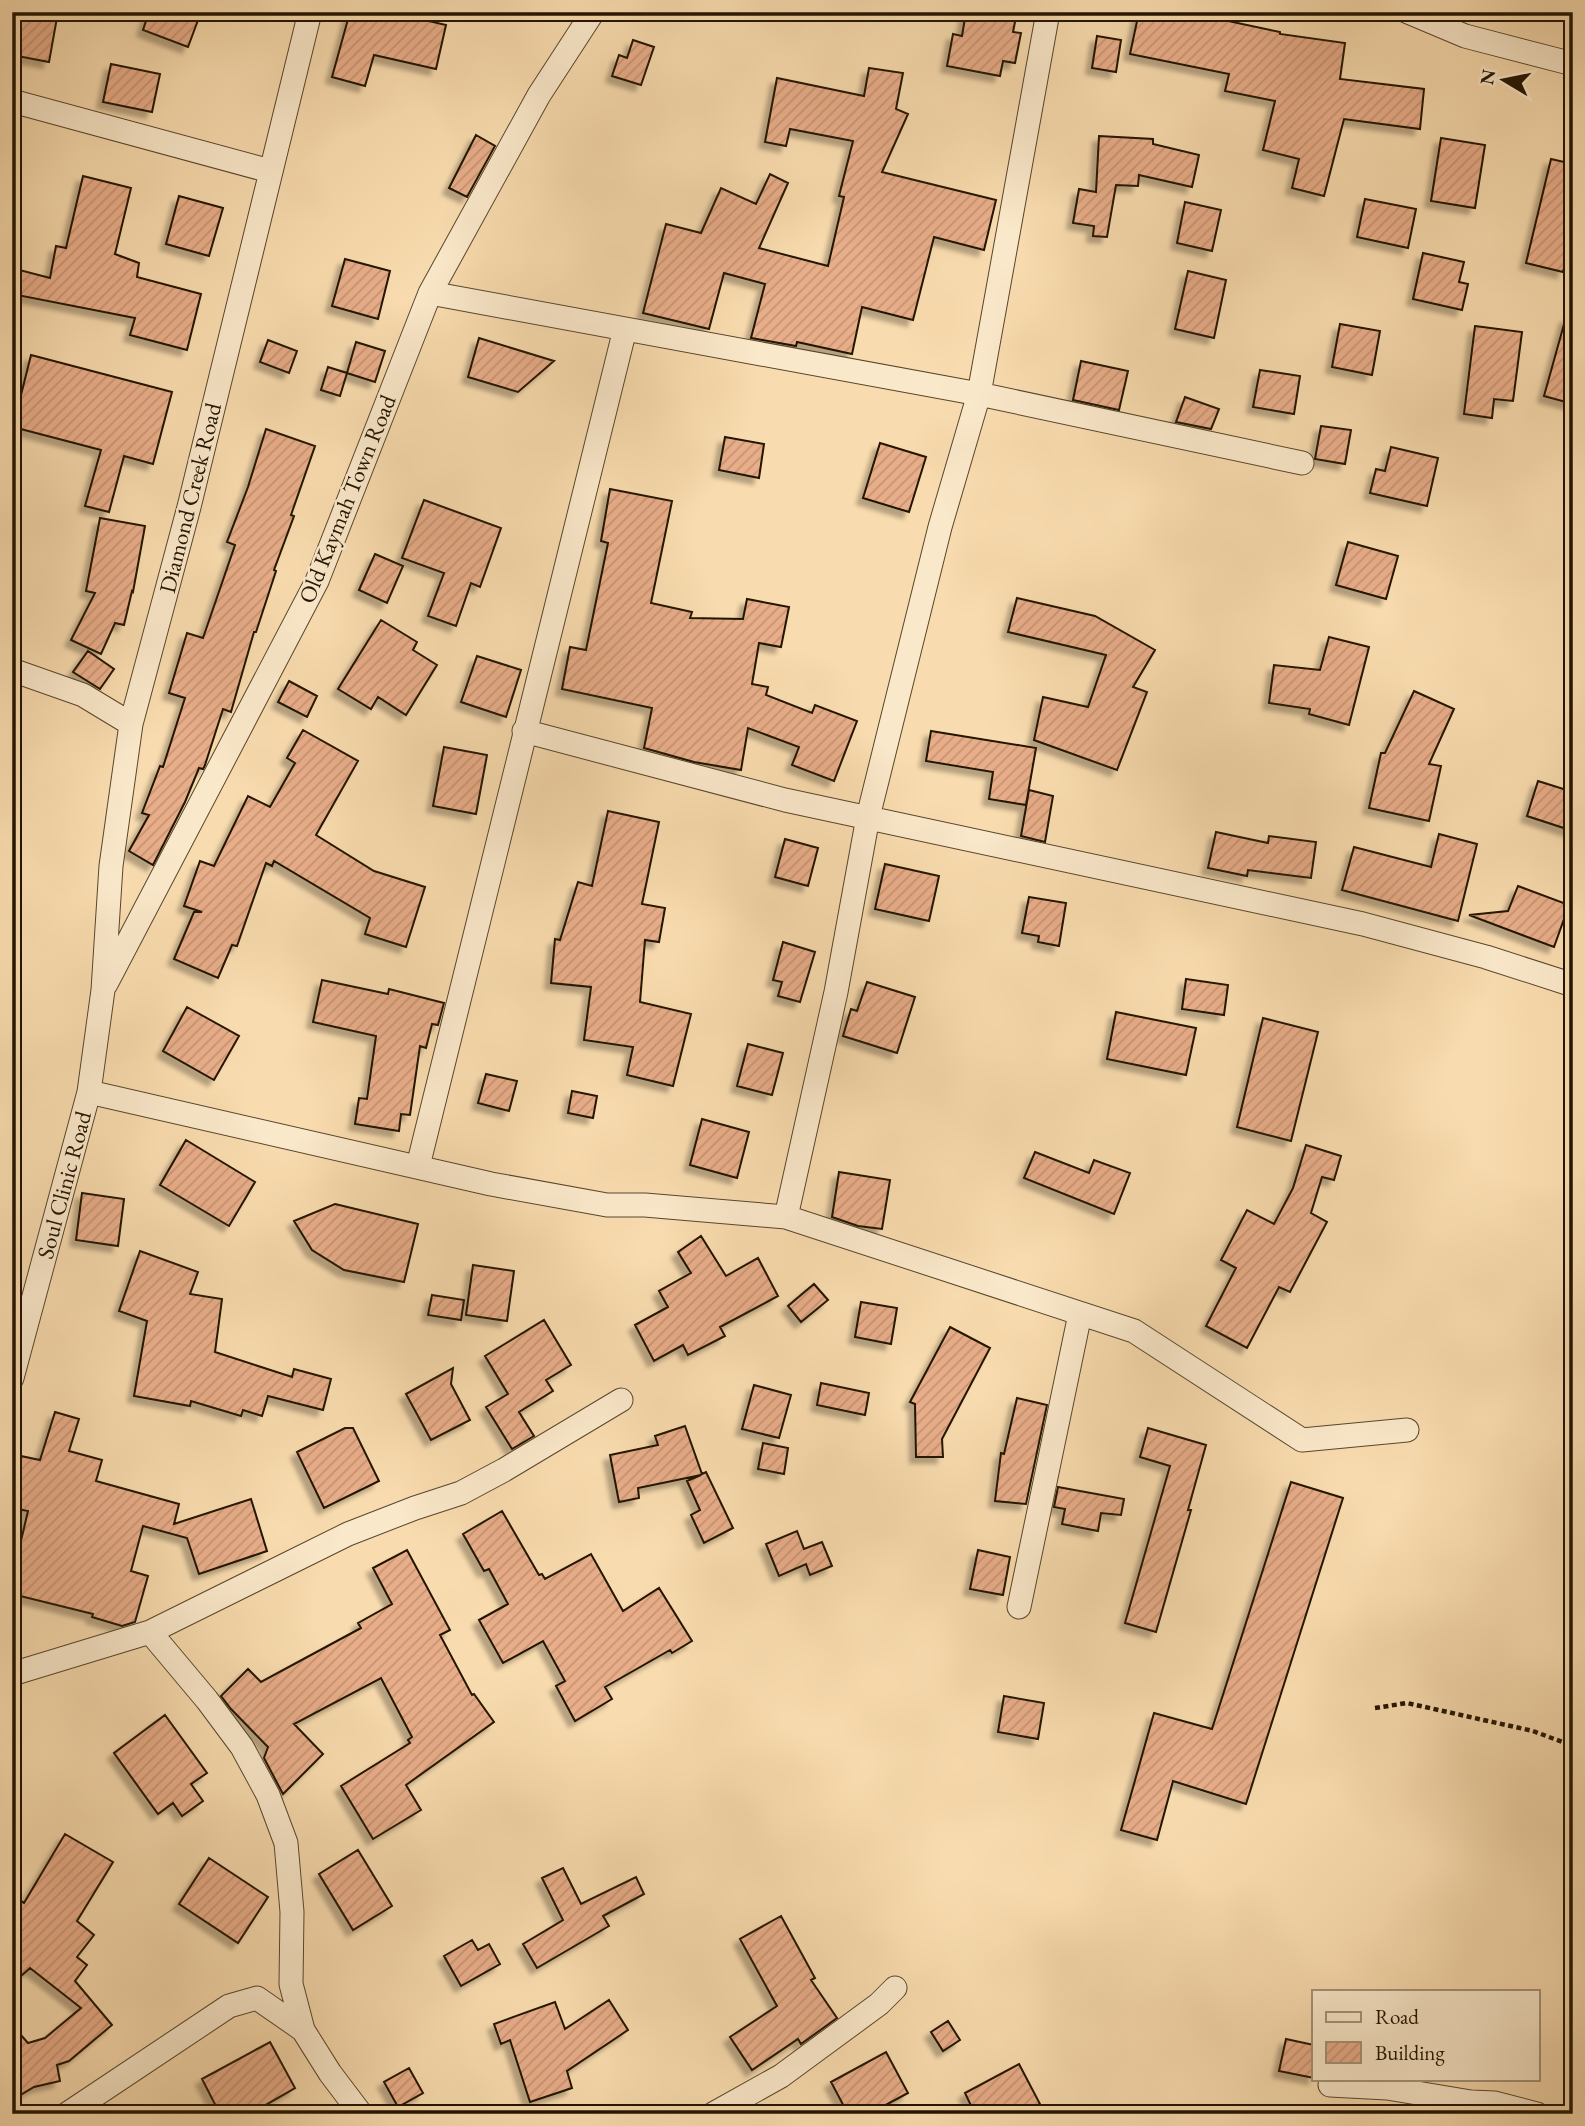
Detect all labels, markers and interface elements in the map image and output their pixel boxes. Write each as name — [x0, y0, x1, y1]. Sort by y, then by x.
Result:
north arrow — [1470, 46, 1540, 116]
text: N — [1474, 67, 1502, 87]
street label: Old Kaymah Town Road — [291, 390, 403, 608]
street label: Diamond Creek Road — [152, 399, 228, 596]
street label: Soul Clinic Road — [30, 1108, 98, 1262]
legend — [1312, 1990, 1540, 2080]
text: Road — [1375, 2003, 1419, 2030]
text: Building — [1375, 2039, 1445, 2066]

